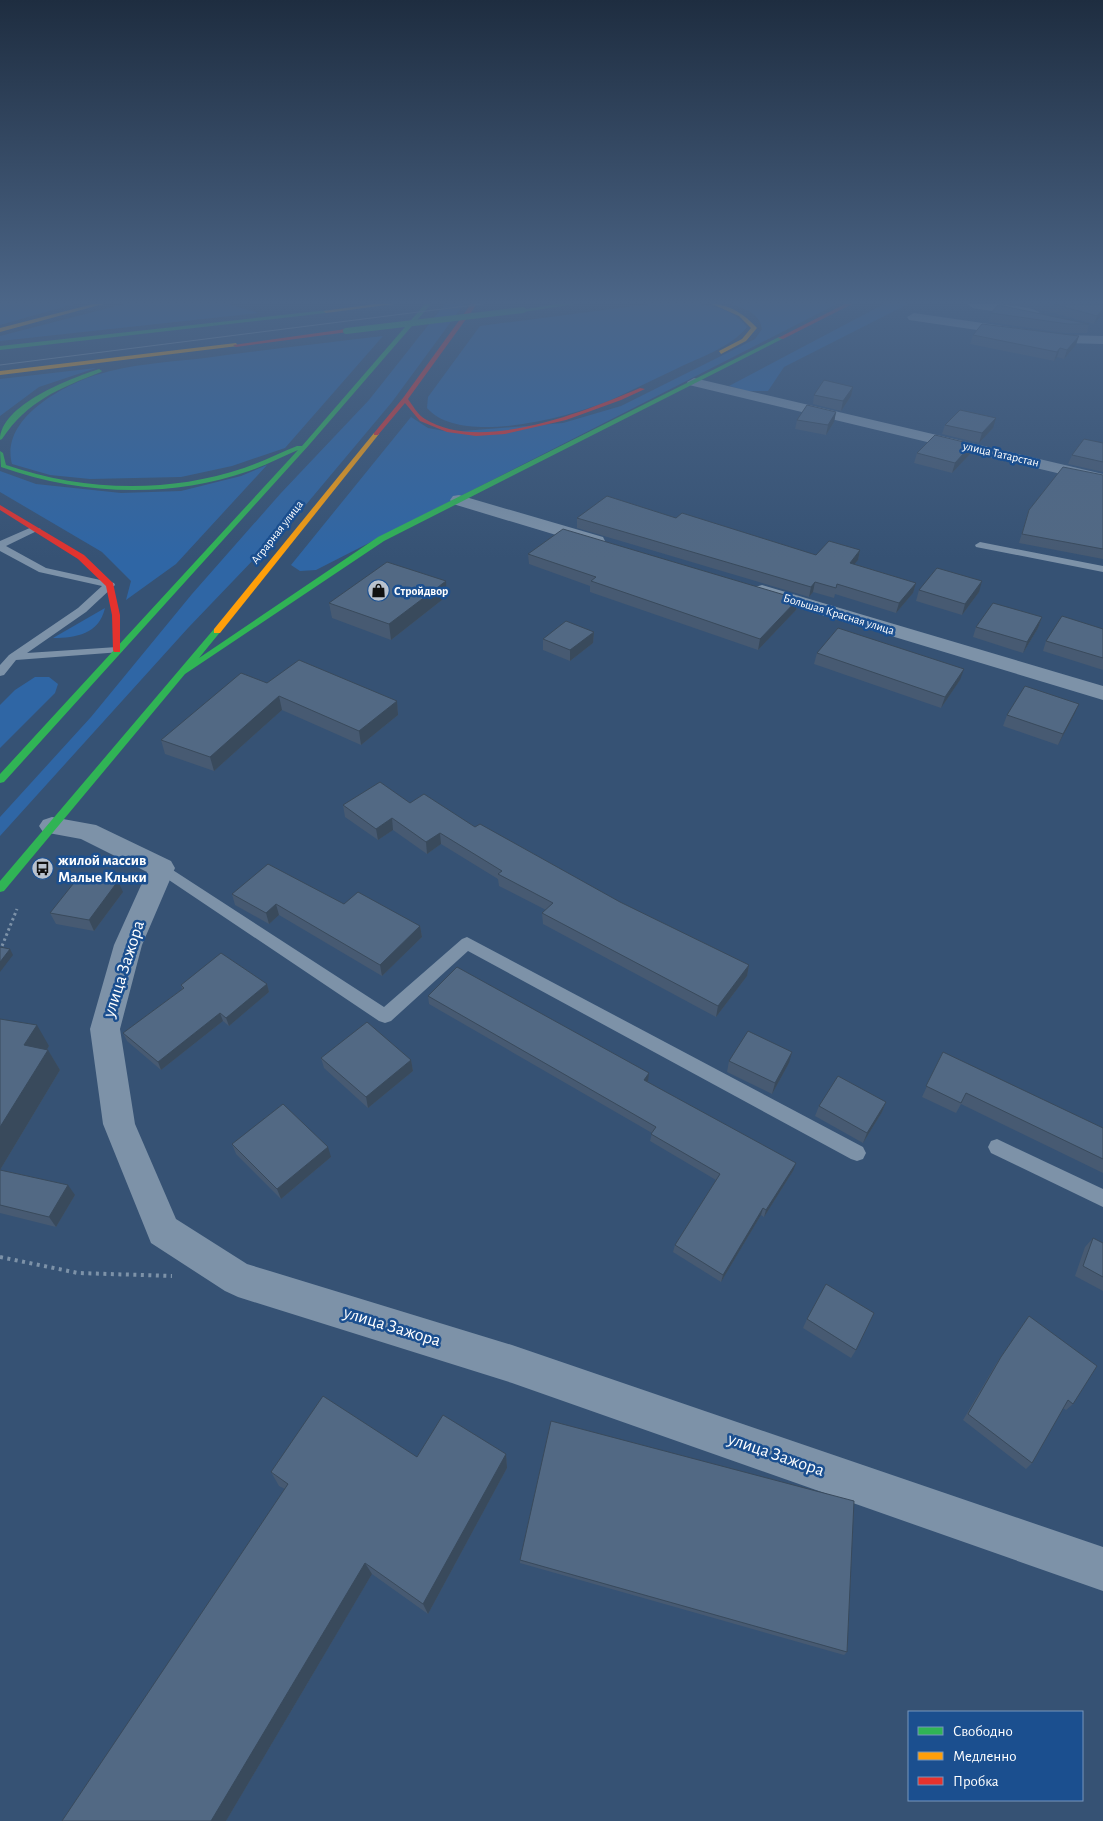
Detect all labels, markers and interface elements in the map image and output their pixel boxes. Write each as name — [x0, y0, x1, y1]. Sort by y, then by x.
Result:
street label: улица Татарстан — [961, 439, 1040, 470]
street label: Аграрная улица — [249, 498, 306, 566]
shop icon: Стройдвор — [366, 579, 390, 603]
place label: Стройдвор — [394, 585, 448, 597]
street label: Большая Красная улица — [782, 591, 896, 638]
place label: жилой массив Малые Клыки — [58, 853, 147, 885]
bus stop icon: жилой массив Малые Клыки — [30, 857, 54, 881]
street label: улица Зажора — [100, 918, 148, 1021]
street label: улица Зажора — [340, 1303, 443, 1350]
street label: улица Зажора — [725, 1430, 827, 1480]
legend — [908, 1711, 1083, 1801]
text: Свободно — [953, 1724, 1013, 1739]
text: Медленно — [953, 1749, 1017, 1764]
text: Пробка — [953, 1774, 999, 1789]

